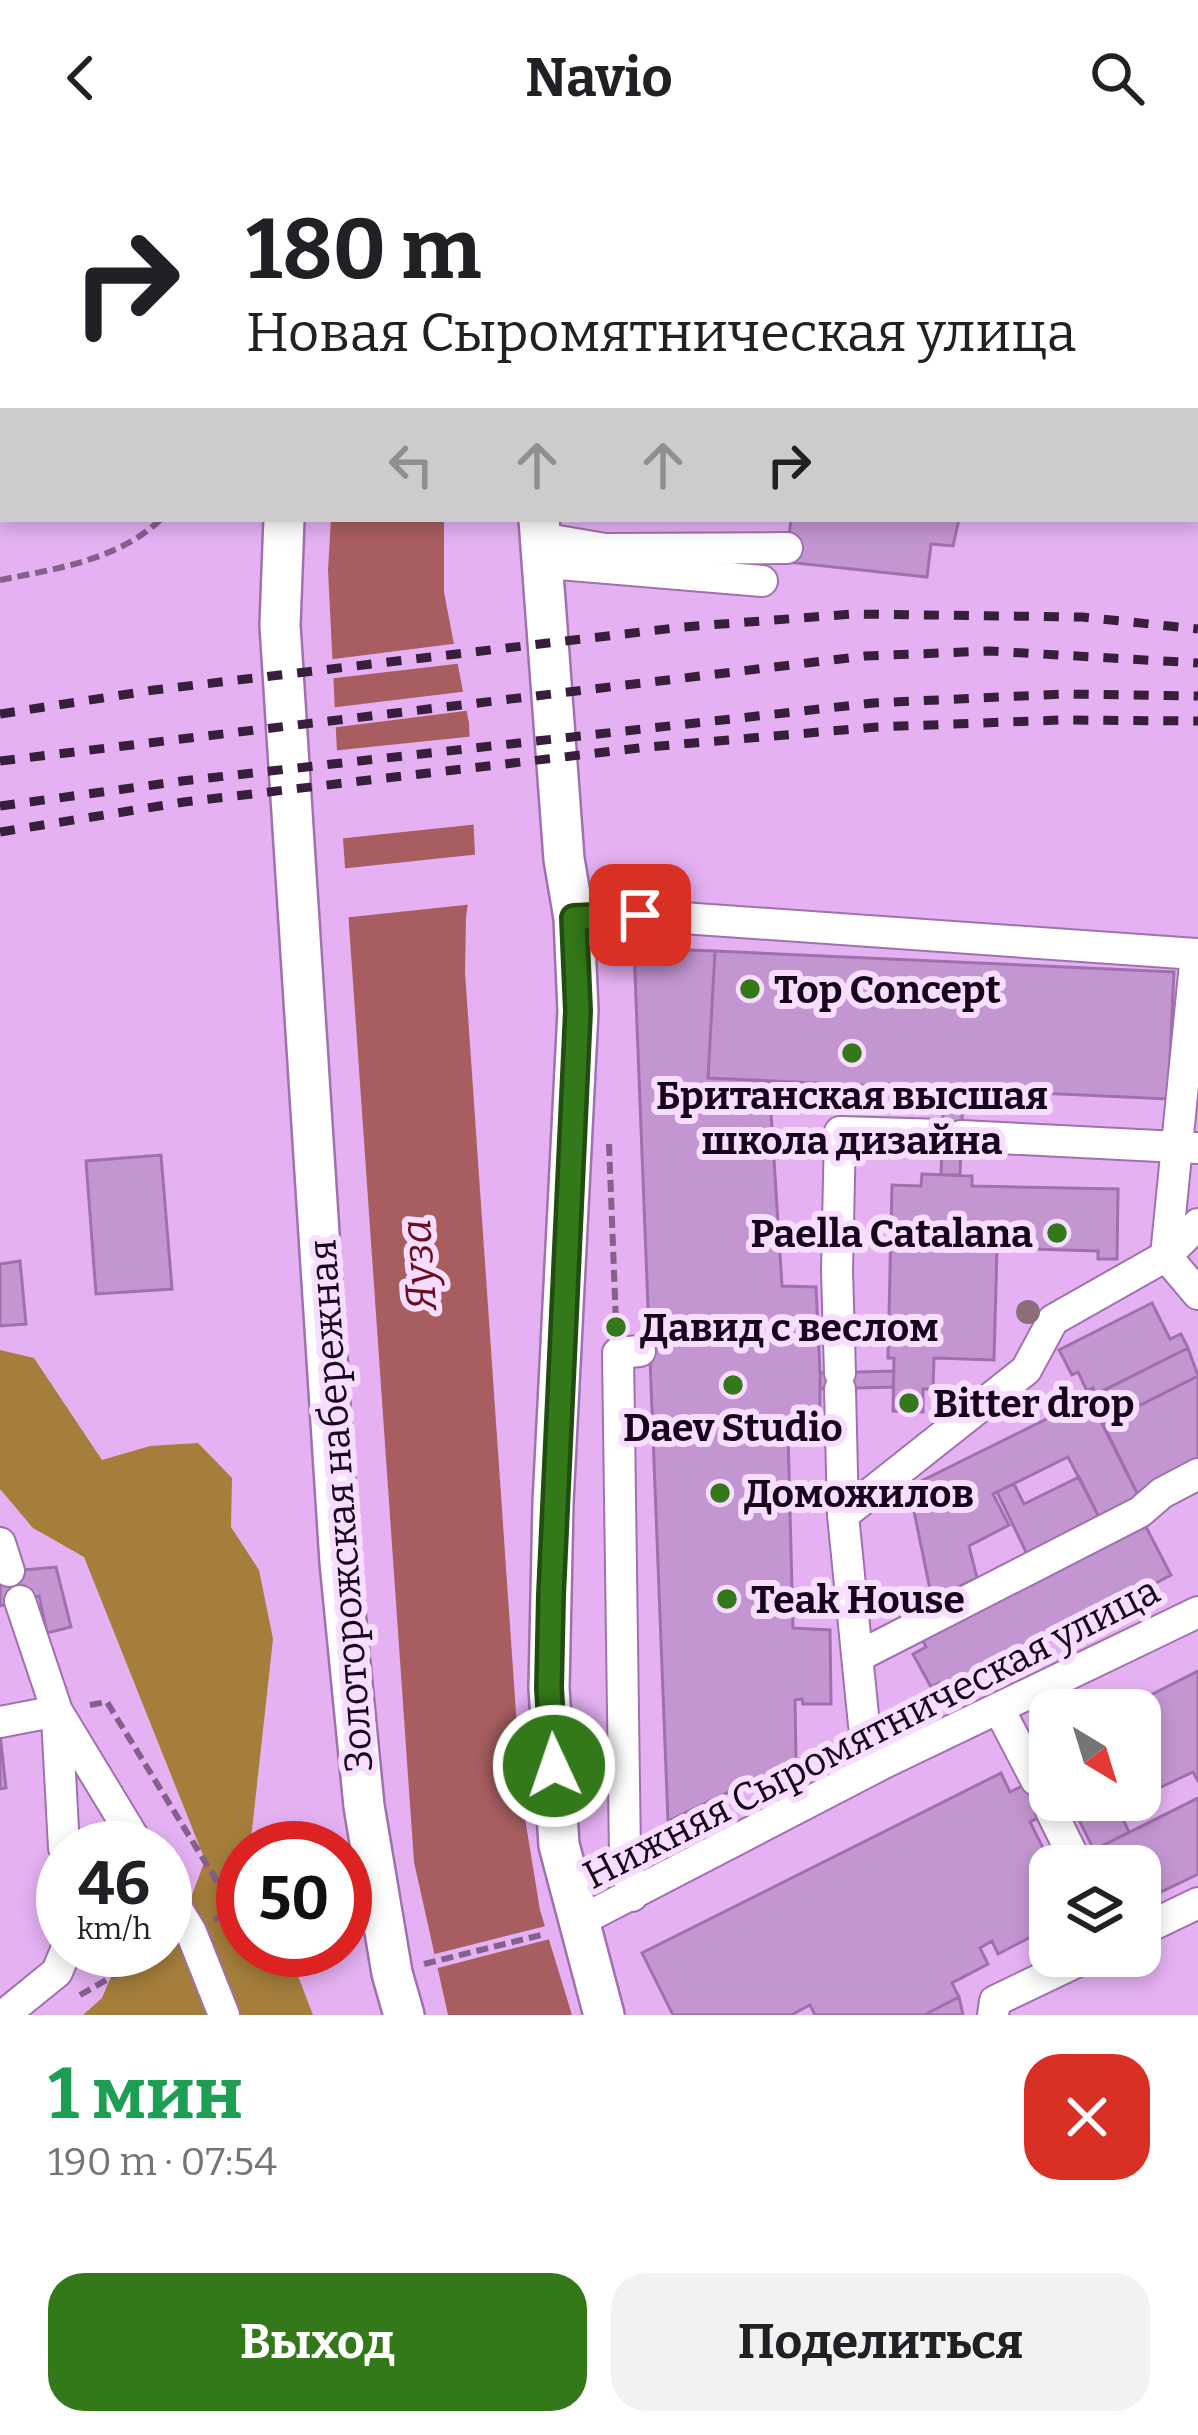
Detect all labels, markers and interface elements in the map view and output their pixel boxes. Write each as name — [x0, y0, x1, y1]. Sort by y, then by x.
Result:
icon: back — [48, 45, 114, 111]
icon: search — [1084, 45, 1150, 111]
text: Navio — [525, 46, 673, 110]
text: 180 m — [246, 199, 481, 300]
icon: right — [48, 204, 204, 360]
text: Новая Сыромятническая улица — [246, 301, 1076, 365]
icon: left — [378, 432, 444, 498]
icon: ahead — [504, 432, 570, 498]
icon: ahead — [630, 432, 696, 498]
icon: right — [756, 432, 822, 498]
pin — [589, 864, 691, 966]
icon: arrive — [607, 882, 673, 948]
place label: Top Concept — [774, 967, 1002, 1013]
marker: Top Concept — [737, 976, 763, 1002]
marker: Британская высшая школа дизайна — [839, 1040, 865, 1066]
place label: Британская высшая школа дизайна — [656, 1073, 1048, 1164]
place label: Paella Catalana — [750, 1211, 1033, 1257]
water label: Яуза — [391, 1217, 447, 1313]
marker: Paella Catalana — [1044, 1220, 1070, 1246]
street label: Золоторожская набережная — [299, 1238, 383, 1774]
place label: Давид с веслом — [640, 1305, 938, 1351]
marker: Давид с веслом — [603, 1314, 629, 1340]
marker: Daev Studio — [720, 1372, 746, 1398]
place label: Bitter drop — [933, 1381, 1134, 1427]
marker: Bitter drop — [896, 1390, 922, 1416]
place label: Daev Studio — [623, 1405, 843, 1451]
place label: Доможилов — [744, 1471, 974, 1517]
marker: Доможилов — [707, 1480, 733, 1506]
street label: Нижняя Сыромятническая улица — [576, 1567, 1167, 1899]
place label: Teak House — [751, 1577, 965, 1623]
marker: Teak House — [714, 1586, 740, 1612]
north arrow — [1029, 1689, 1161, 1821]
map controls — [1029, 1689, 1161, 1977]
position arrow — [491, 1703, 617, 1829]
speed limit sign: 50 — [216, 1821, 372, 1977]
button: layers — [1029, 1845, 1161, 1977]
text: 46 — [78, 1848, 150, 1920]
text: km/h — [77, 1911, 151, 1947]
text: 1 мин — [48, 2051, 243, 2137]
button: close — [1024, 2054, 1150, 2180]
text: 190 m · 07:54 — [48, 2139, 277, 2185]
button: Выход — [48, 2273, 587, 2411]
button: Поделиться — [611, 2273, 1150, 2411]

